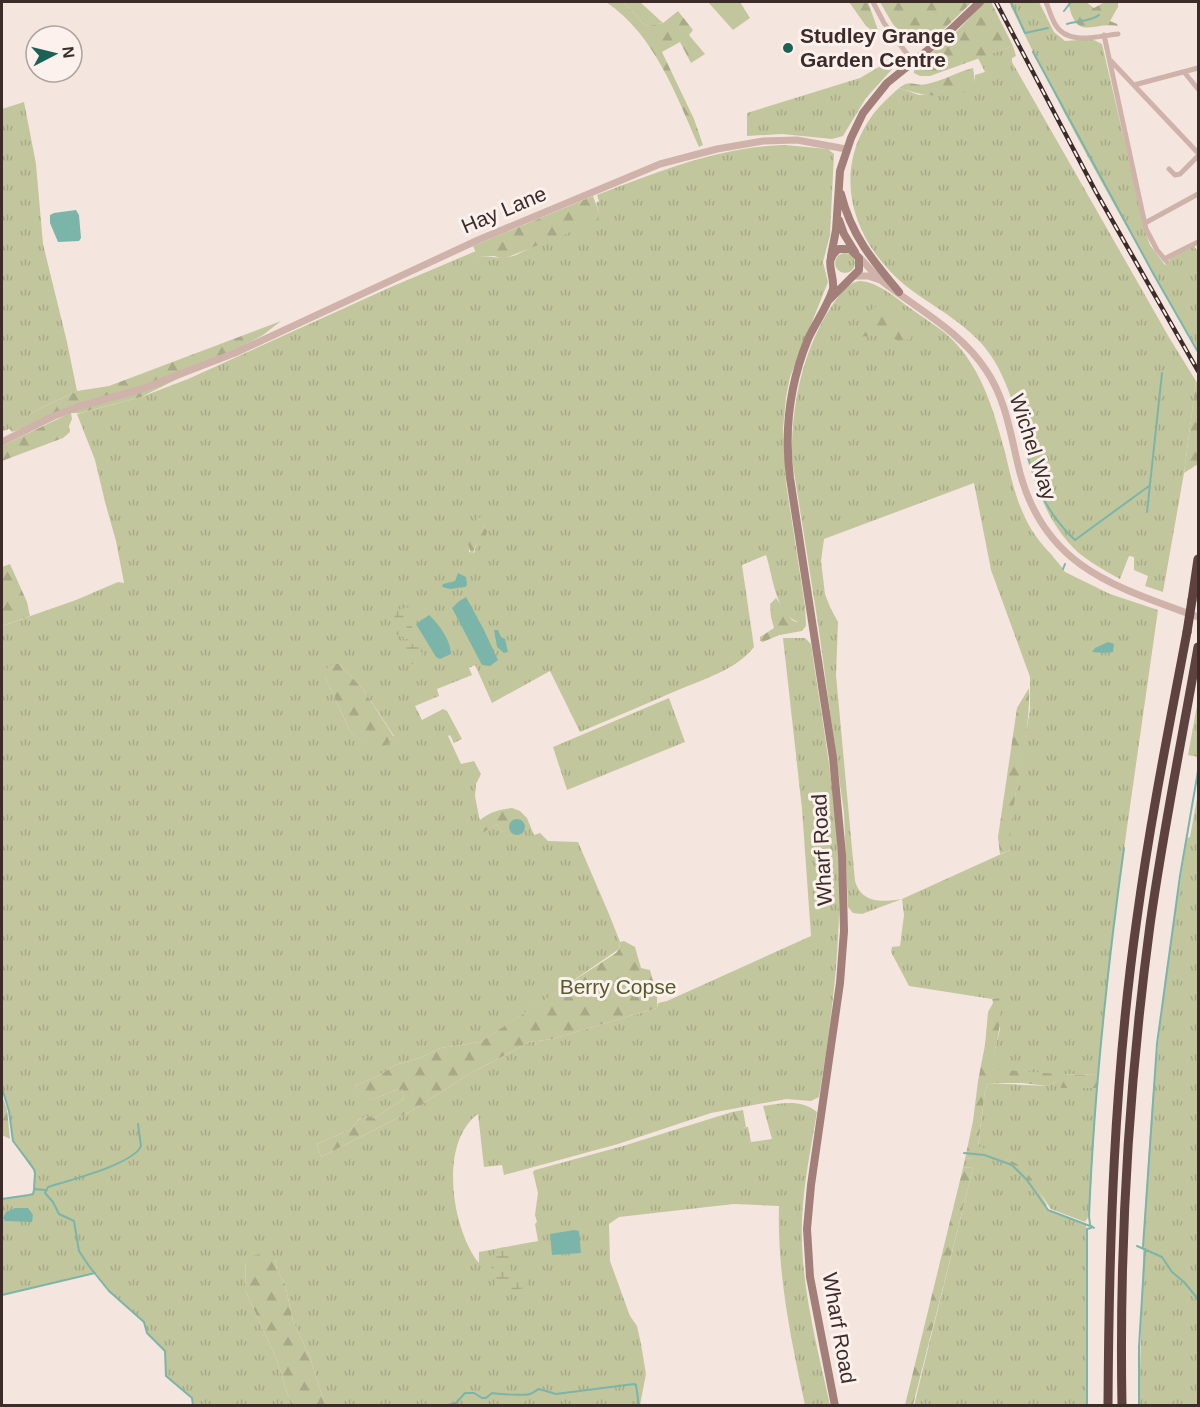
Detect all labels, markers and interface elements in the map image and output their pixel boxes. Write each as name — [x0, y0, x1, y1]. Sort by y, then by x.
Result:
north arrow — [24, 24, 84, 84]
place label: Studley Grange Garden Centre — [800, 24, 955, 71]
marker: Studley Grange Garden Centre — [781, 41, 795, 55]
text: N — [59, 45, 78, 59]
street label: Hay Lane — [458, 181, 550, 238]
street label: Wichel Way — [1006, 391, 1062, 503]
street label: Wharf Road — [807, 793, 836, 907]
park label: Berry Copse — [560, 975, 676, 998]
street label: Wharf Road — [818, 1271, 861, 1385]

